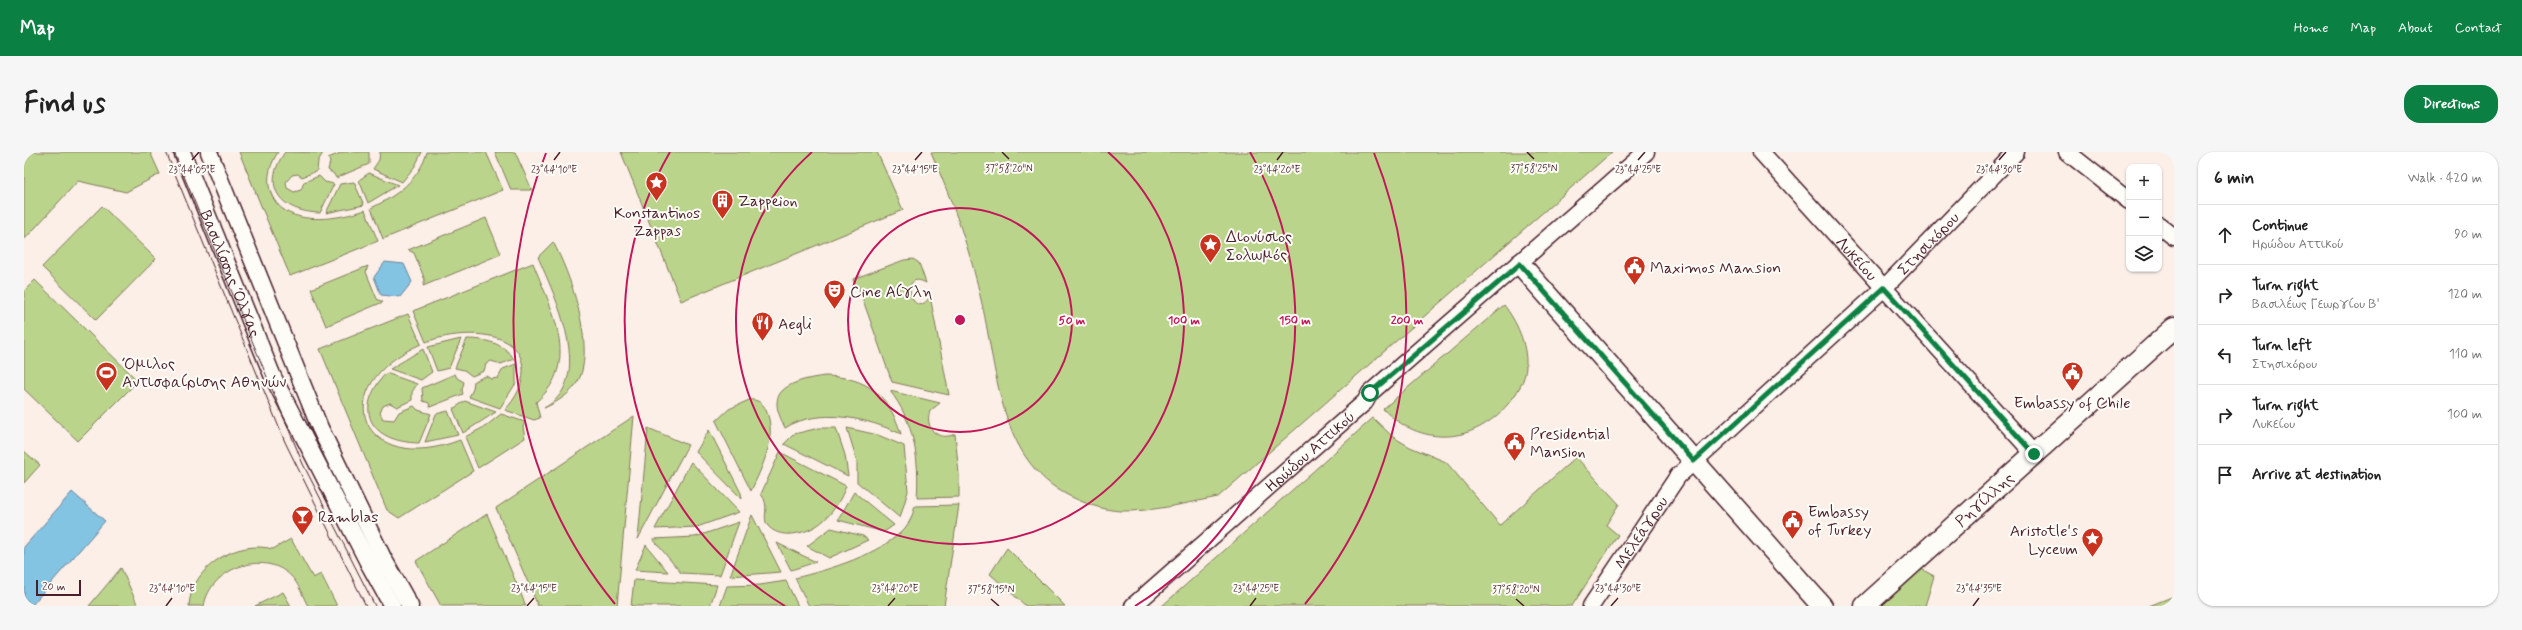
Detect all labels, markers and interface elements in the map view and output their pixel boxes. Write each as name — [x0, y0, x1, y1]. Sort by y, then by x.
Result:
text: Map — [20, 16, 55, 41]
text: Home — [2294, 19, 2328, 37]
text: Map — [2350, 19, 2376, 37]
text: About — [2398, 19, 2433, 37]
text: Contact — [2455, 19, 2502, 37]
button: Directions — [2404, 85, 2498, 123]
text: Find us — [24, 86, 105, 123]
text: 37°58'20"N — [985, 162, 1033, 176]
text: 37°58'25"N — [1510, 162, 1558, 176]
text: 23°44'05"E — [169, 163, 216, 177]
text: 23°44'10"E — [531, 163, 577, 177]
text: 23°44'15"E — [892, 163, 938, 177]
text: 23°44'20"E — [1254, 163, 1300, 177]
text: 23°44'25"E — [1615, 163, 1661, 177]
text: 23°44'30"E — [1976, 163, 2022, 177]
map controls — [2126, 164, 2162, 272]
button: + — [2126, 164, 2162, 200]
text: 6 min — [2214, 167, 2254, 189]
place icon: Konstantinos Zappas — [644, 169, 670, 202]
text: Walk · 420 m — [2408, 170, 2482, 187]
building icon: Zappeion — [710, 187, 736, 220]
place label: Zappeion — [738, 191, 798, 212]
button: − — [2126, 200, 2162, 236]
place label: Konstantinos Zappas — [614, 203, 700, 242]
street label: Βασιλίσσης Όλγας — [195, 208, 265, 340]
street label: Στησιχόρου — [1893, 208, 1964, 280]
text: Continue — [2252, 216, 2308, 236]
icon: ahead — [2214, 224, 2236, 246]
text: 90 m — [2454, 226, 2482, 243]
place label: Διονύσιος Σολωμός — [1226, 227, 1292, 266]
place icon: Διονύσιος Σολωμός — [1197, 232, 1223, 265]
street label: Λυκείου — [1830, 232, 1881, 286]
button: layers — [2126, 236, 2162, 272]
text: Ηρώδου Αττικού — [2252, 236, 2344, 253]
public building icon: Maximos Mansion — [1621, 254, 1647, 287]
place label: Maximos Mansion — [1650, 258, 1781, 279]
text: Turn right — [2252, 276, 2319, 296]
theatre icon: Cine Αίγλη — [821, 278, 847, 311]
place label: Cine Αίγλη — [850, 282, 932, 303]
icon: right — [2214, 284, 2236, 306]
text: 120 m — [2448, 286, 2482, 303]
text: Βασιλέως Γεωργίου Β' — [2252, 296, 2380, 313]
restaurant icon: Aegli — [750, 310, 776, 343]
centre of rings — [953, 313, 967, 327]
text: 50 m — [1059, 313, 1086, 329]
text: 100 m — [1168, 313, 1201, 329]
text: 150 m — [1279, 313, 1311, 329]
text: 200 m — [1391, 313, 1424, 329]
place label: Aegli — [778, 314, 812, 335]
text: Turn left — [2252, 336, 2312, 356]
icon: left — [2214, 344, 2236, 366]
text: 110 m — [2449, 346, 2482, 363]
place label: Όμιλος Αντισφαίρισης Αθηνών — [122, 354, 286, 393]
text: Στησιχόρου — [2252, 356, 2317, 373]
sports icon: Όμιλος Αντισφαίρισης Αθηνών — [93, 359, 119, 392]
public building icon: Embassy of Chile — [2059, 359, 2085, 392]
route start — [1361, 384, 1379, 402]
place label: Embassy of Chile — [2014, 393, 2130, 414]
text: Turn right — [2252, 396, 2319, 416]
icon: right — [2214, 404, 2236, 426]
text: 100 m — [2447, 406, 2482, 423]
street label: Ηρώδου Αττικού — [1261, 407, 1360, 497]
text: Λυκείου — [2252, 416, 2295, 433]
place label: Presidential Mansion — [1530, 424, 1610, 463]
public building icon: Presidential Mansion — [1502, 429, 1528, 462]
route end — [2025, 445, 2043, 463]
icon: arrive — [2214, 464, 2236, 486]
text: Arrive at destination — [2252, 465, 2381, 485]
street label: Ρηγίλλης — [1951, 468, 2019, 532]
street label: Μελεάγρου — [1610, 493, 1674, 573]
place label: Embassy of Turkey — [1808, 502, 1872, 541]
bar icon: Ramblas — [289, 503, 315, 536]
place label: Ramblas — [318, 507, 378, 528]
public building icon: Embassy of Turkey — [1779, 507, 1805, 540]
place label: Aristotle's Lyceum — [2010, 521, 2078, 560]
place icon: Aristotle's Lyceum — [2080, 526, 2106, 559]
scale bar — [36, 578, 81, 597]
text: 20 m — [42, 580, 65, 594]
text: 23°44'10"E — [149, 582, 195, 596]
text: 23°44'15"E — [511, 582, 557, 596]
text: 23°44'20"E — [872, 582, 918, 596]
text: 23°44'25"E — [1233, 582, 1279, 596]
text: 23°44'30"E — [1595, 582, 1641, 596]
text: 23°44'35"E — [1956, 582, 2002, 596]
text: 37°58'15"N — [968, 583, 1015, 597]
text: 37°58'20"N — [1492, 583, 1540, 597]

